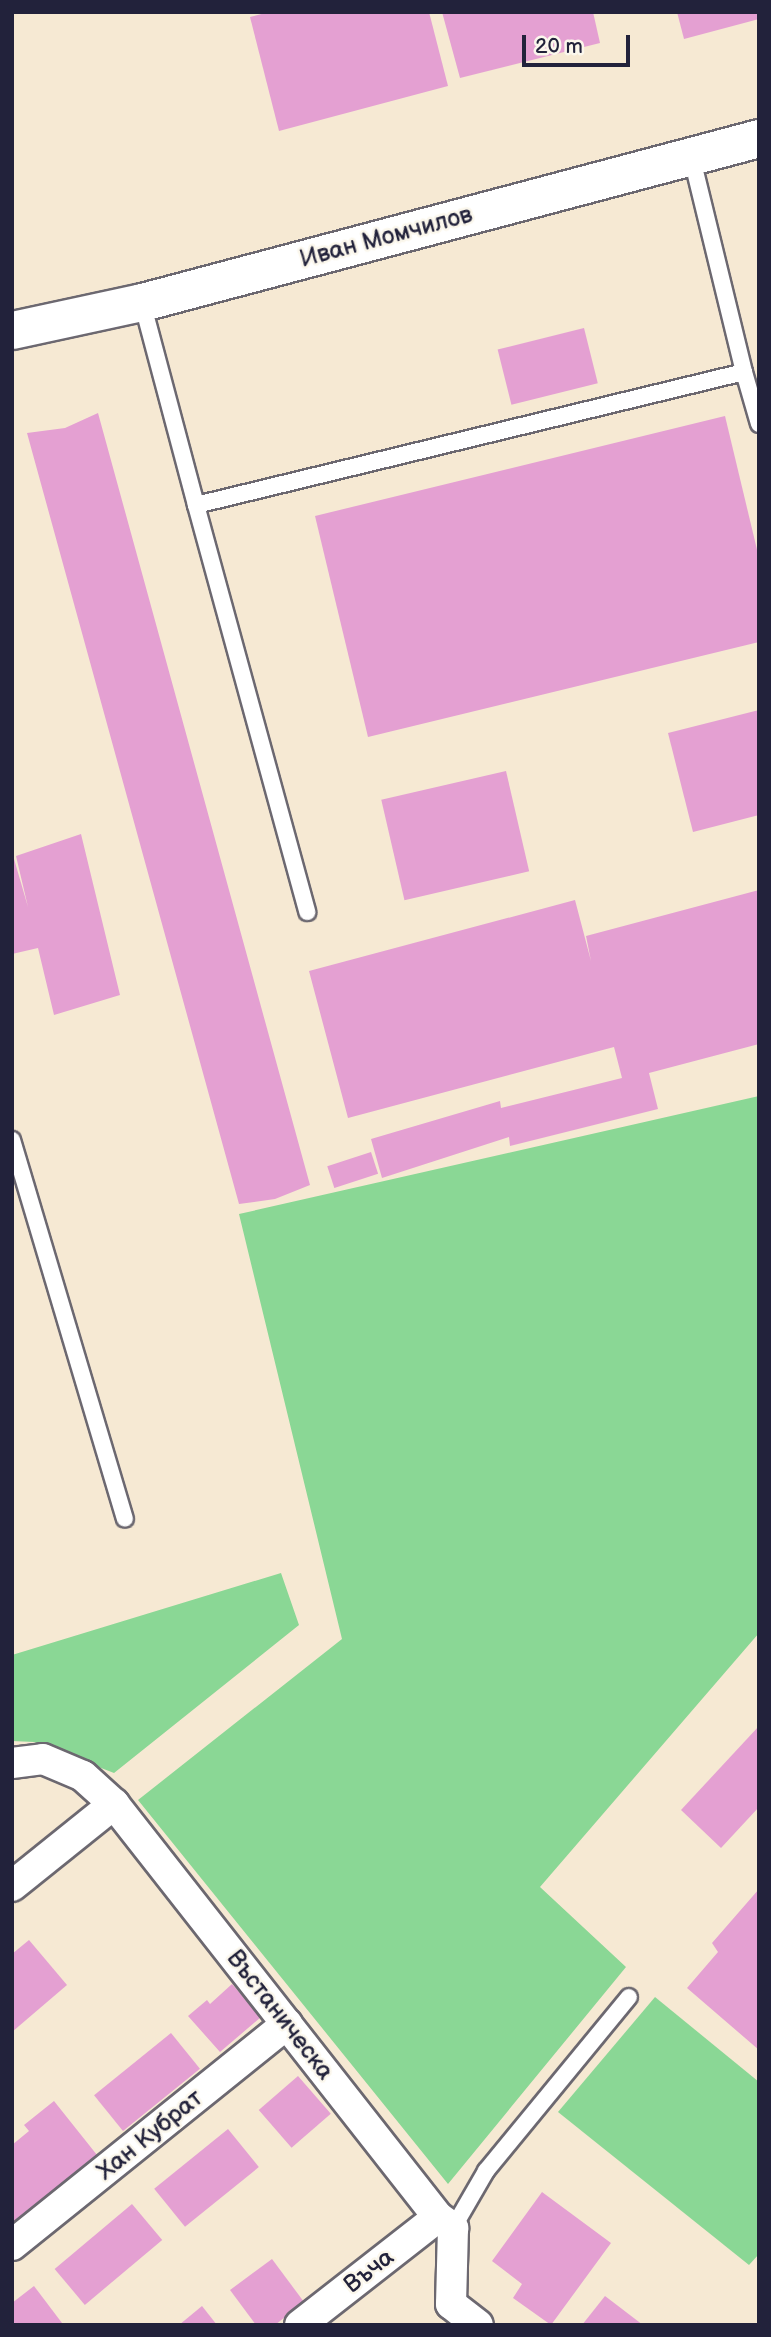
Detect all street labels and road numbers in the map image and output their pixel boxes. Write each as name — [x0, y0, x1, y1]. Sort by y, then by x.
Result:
street label: Иван Момчилов — [297, 200, 475, 274]
street label: Въстаническа — [220, 1944, 340, 2086]
street label: Хан Кубрат — [91, 2084, 209, 2186]
street label: Въча — [338, 2243, 400, 2299]

